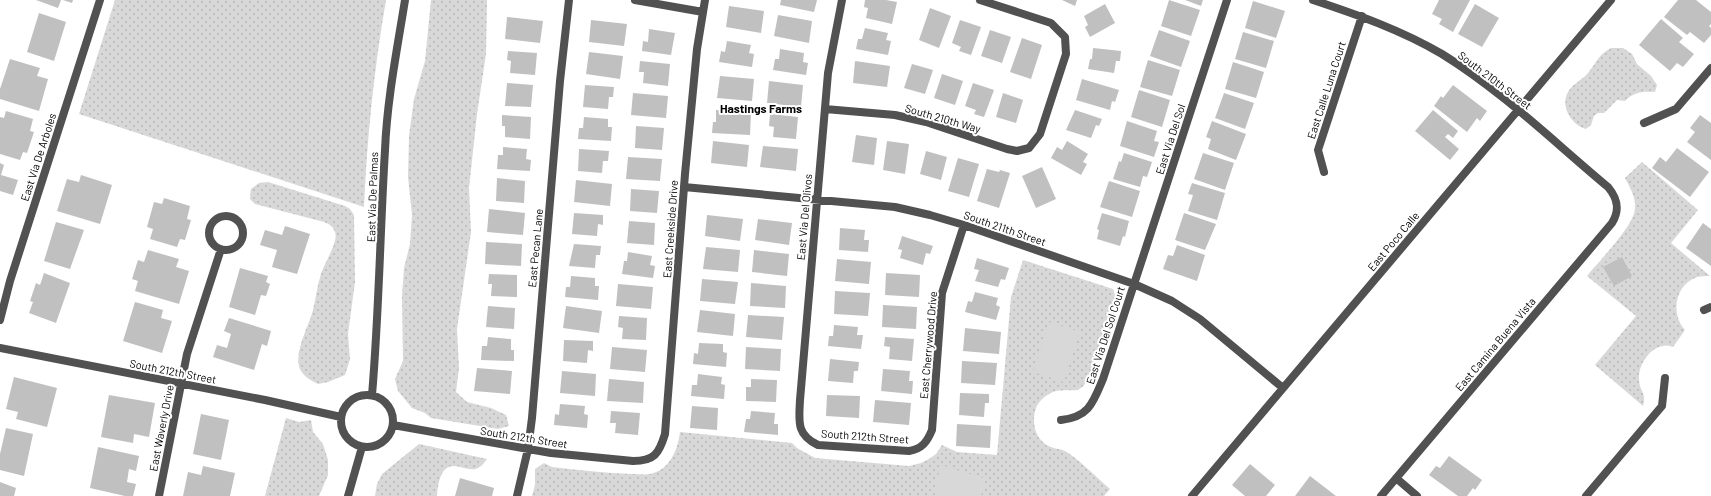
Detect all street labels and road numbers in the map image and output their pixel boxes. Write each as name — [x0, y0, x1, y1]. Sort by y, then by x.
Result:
street label: East Calle Luna Court — [1304, 40, 1348, 140]
street label: South 210th Street — [1456, 48, 1534, 112]
street label: South 210th Way — [904, 101, 982, 135]
street label: East Via Del Sol — [1153, 102, 1187, 176]
street label: East Via De Arboles — [18, 111, 58, 203]
street label: East Via De Palmas — [364, 152, 380, 242]
street label: East Via Del Olivos — [794, 173, 814, 261]
street label: East Creekside Drive — [660, 179, 680, 278]
street label: East Pecan Lane — [525, 208, 545, 288]
street label: South 211th Street — [962, 208, 1048, 248]
street label: East Poco Calle — [1365, 209, 1422, 273]
street label: East Via Del Sol Court — [1083, 284, 1127, 386]
street label: East Cherrywood Drive — [917, 291, 939, 399]
street label: East Camina Buena Vista — [1452, 295, 1538, 393]
street label: South 212th Street — [129, 356, 217, 386]
street label: East Waverly Drive — [146, 384, 176, 472]
street label: South 212th Street — [479, 424, 569, 450]
street label: South 212th Street — [821, 426, 909, 446]

